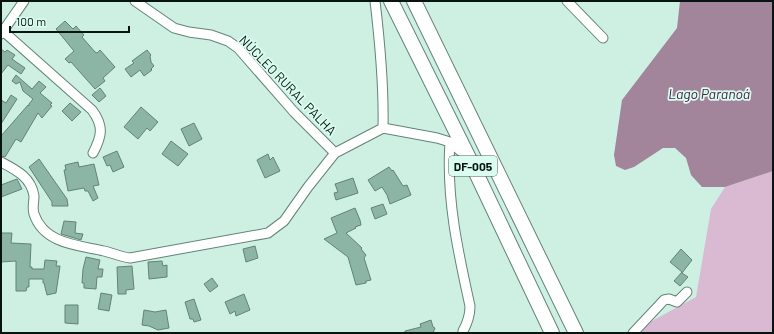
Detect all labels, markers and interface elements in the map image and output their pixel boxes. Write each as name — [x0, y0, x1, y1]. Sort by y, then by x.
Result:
scale bar — [10, 8, 129, 34]
text: 100 m — [16, 14, 46, 28]
street label: NÚCLEO RURAL PALHA — [236, 32, 340, 138]
water label: Lago Paranoá — [668, 85, 750, 102]
road number: DF-005 — [449, 156, 497, 176]

